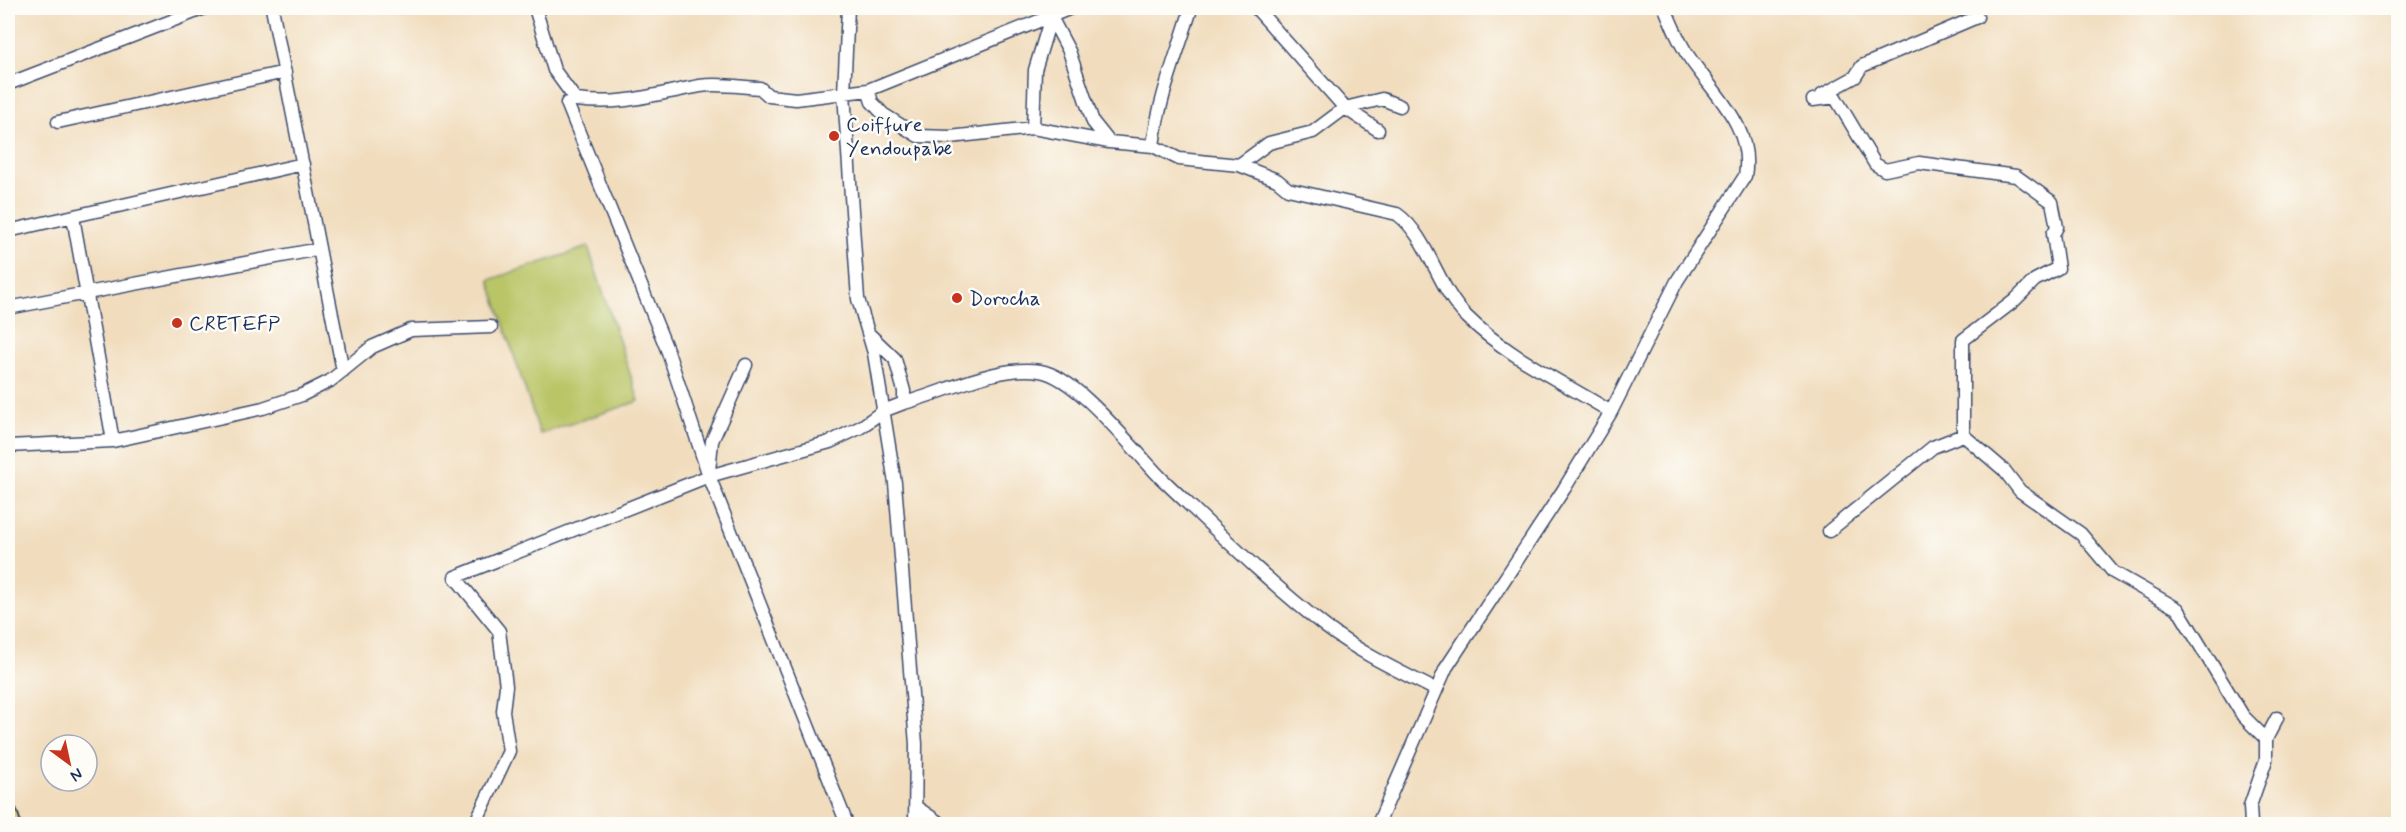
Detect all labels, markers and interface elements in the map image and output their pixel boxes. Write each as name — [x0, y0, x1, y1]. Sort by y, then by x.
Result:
place label: Coiffure Yendoupabe — [846, 111, 952, 163]
marker: Coiffure Yendoupabe — [827, 129, 841, 143]
place label: Dorocha — [969, 285, 1041, 313]
marker: Dorocha — [950, 291, 964, 305]
place label: CRETEFP — [189, 310, 280, 338]
marker: CRETEFP — [170, 316, 184, 330]
north arrow — [39, 733, 99, 793]
text: N — [66, 763, 87, 786]

